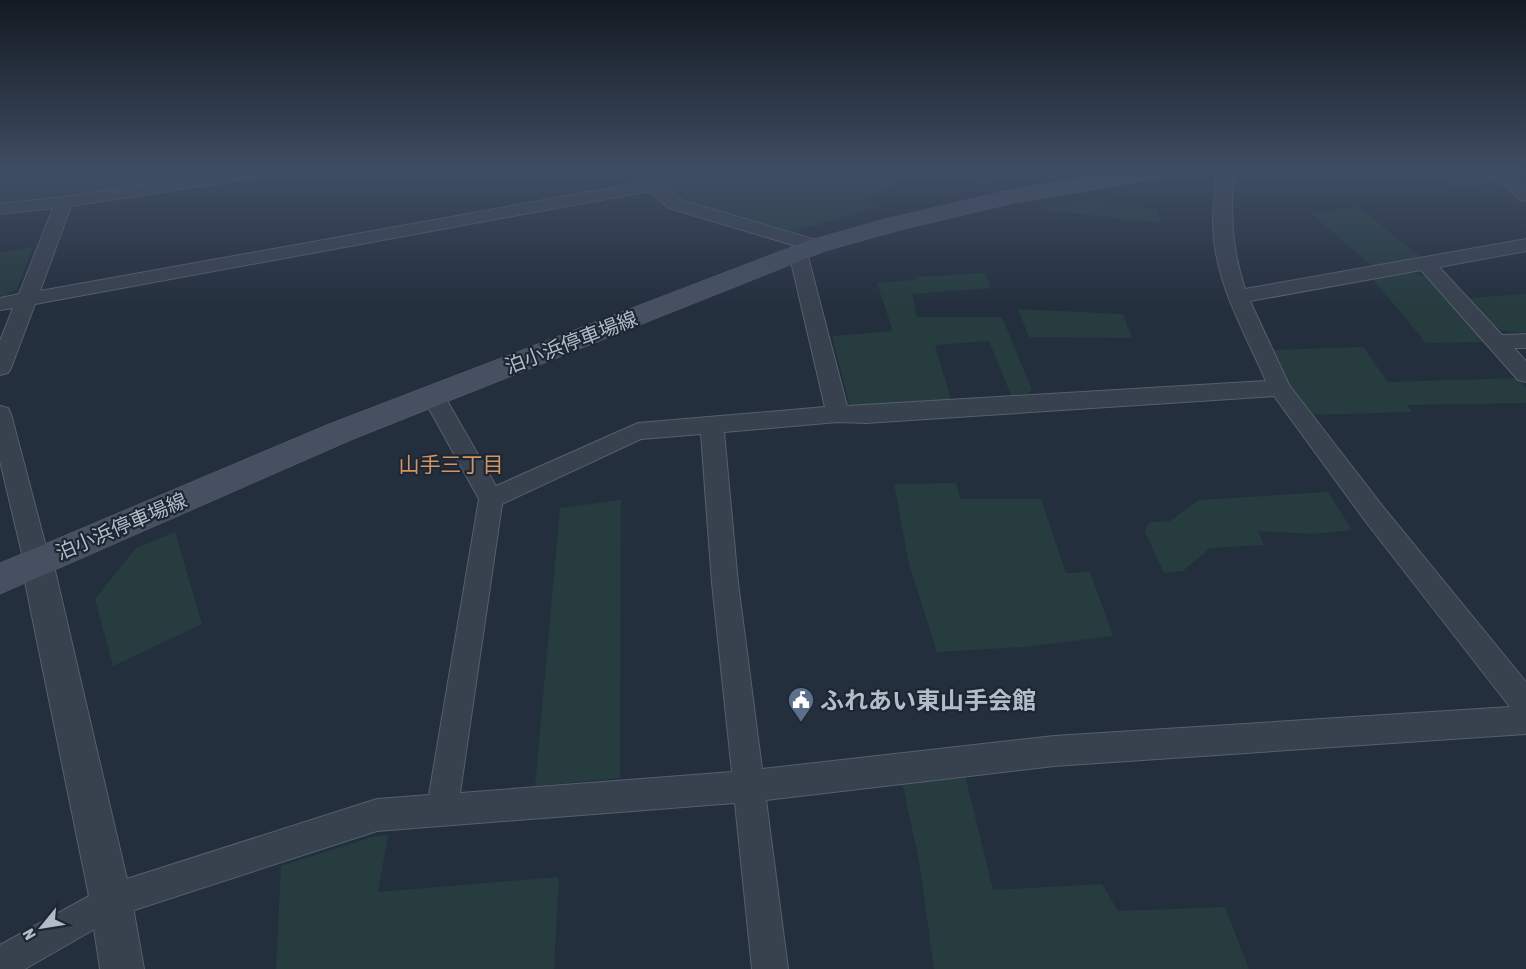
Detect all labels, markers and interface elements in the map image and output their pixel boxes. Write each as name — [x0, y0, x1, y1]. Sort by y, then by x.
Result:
street label: 泊小浜停車場線 — [502, 306, 640, 378]
district label: 山手三丁目 — [399, 452, 504, 476]
street label: 泊小浜停車場線 — [52, 488, 190, 564]
public building icon: ふれあい東山手会館 — [786, 685, 816, 723]
place label: ふれあい東山手会館 — [820, 687, 1036, 714]
north arrow — [12, 897, 72, 957]
text: N — [19, 926, 39, 943]

